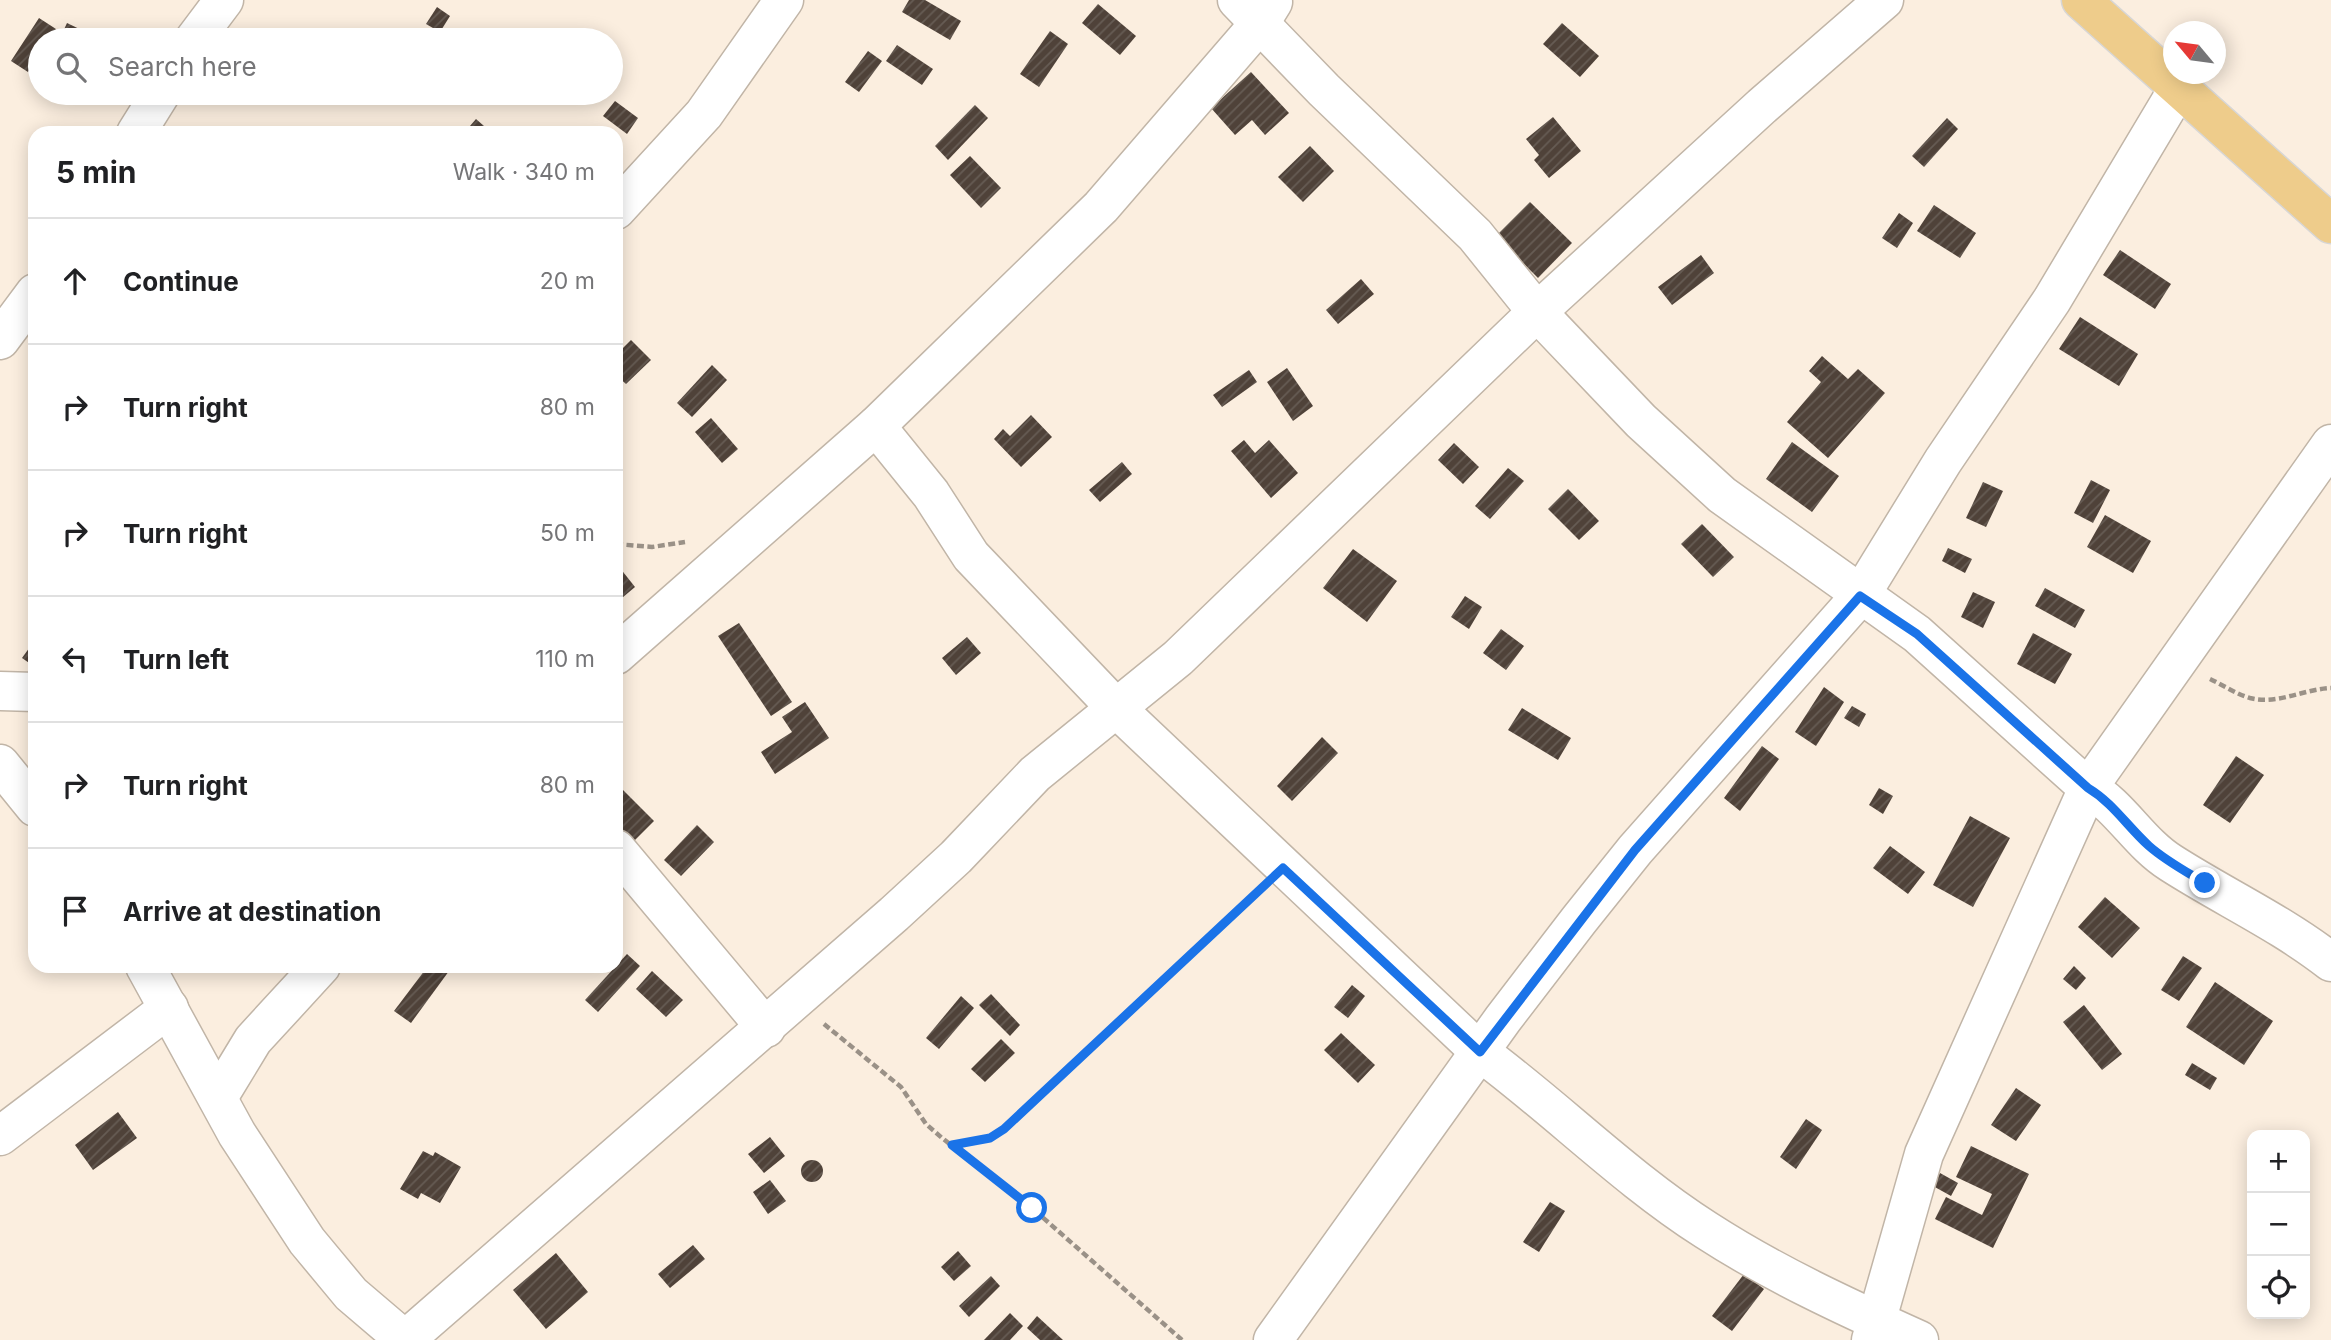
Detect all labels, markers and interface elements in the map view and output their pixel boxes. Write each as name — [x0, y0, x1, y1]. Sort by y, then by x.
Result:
north arrow — [2163, 21, 2226, 84]
search box — [28, 28, 623, 105]
icon: search — [52, 48, 90, 86]
text: Search here — [108, 51, 257, 82]
text: 5 min — [56, 154, 136, 190]
text: Walk · 340 m — [453, 158, 595, 186]
icon: ahead — [56, 262, 94, 300]
text: Continue — [123, 266, 239, 297]
text: 20 m — [540, 267, 595, 295]
icon: right — [56, 388, 94, 426]
text: Turn right — [123, 392, 248, 423]
text: 80 m — [540, 393, 595, 421]
icon: right — [56, 514, 94, 552]
text: Turn right — [123, 518, 248, 549]
text: 50 m — [540, 519, 595, 547]
icon: left — [56, 640, 94, 678]
text: Turn left — [123, 644, 229, 675]
text: 110 m — [535, 645, 595, 673]
icon: right — [56, 766, 94, 804]
text: Turn right — [123, 770, 248, 801]
text: 80 m — [540, 771, 595, 799]
route end — [2189, 867, 2220, 898]
icon: arrive — [56, 892, 94, 930]
text: Arrive at destination — [123, 896, 382, 927]
map controls — [2247, 1130, 2310, 1319]
button: + — [2247, 1130, 2310, 1193]
route start — [1016, 1192, 1047, 1223]
button: − — [2247, 1193, 2310, 1256]
button: locate — [2247, 1256, 2310, 1319]

